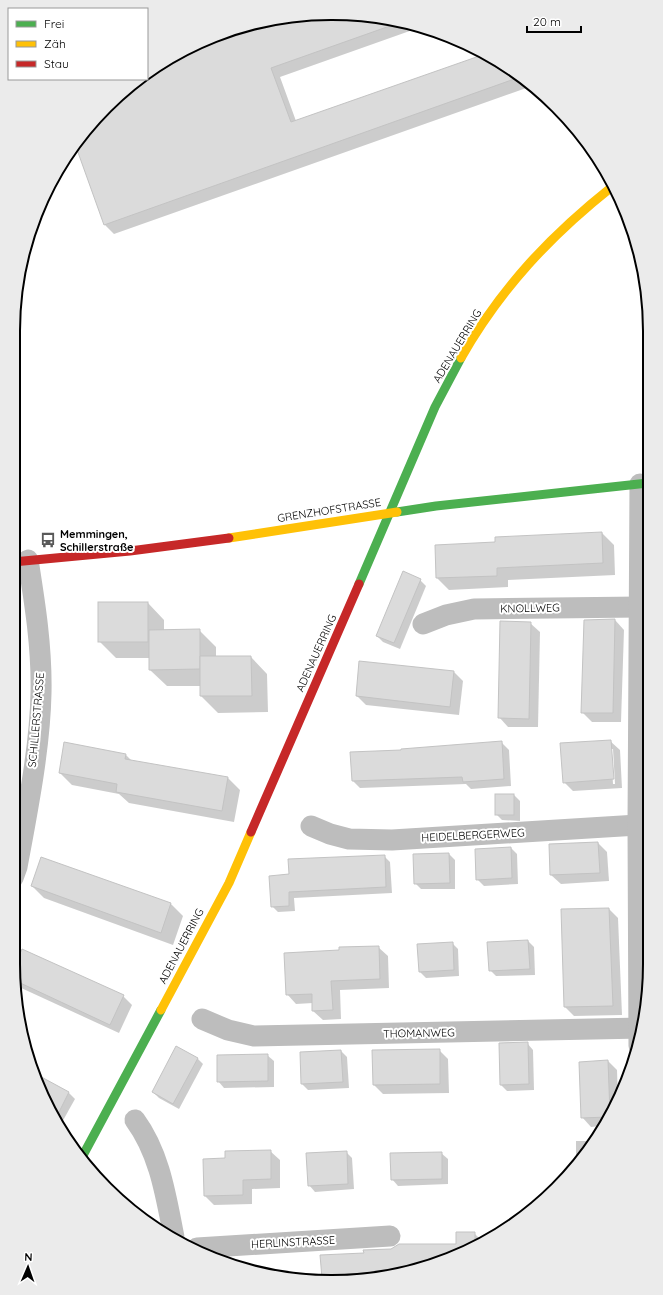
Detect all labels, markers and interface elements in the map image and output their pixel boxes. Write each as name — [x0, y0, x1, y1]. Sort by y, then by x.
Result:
legend — [8, 8, 148, 80]
scale bar — [527, 8, 581, 34]
text: 20 m — [533, 14, 561, 29]
text: Frei — [44, 16, 64, 31]
text: Zäh — [44, 36, 66, 51]
text: Stau — [44, 56, 69, 71]
street label: ADENAUERRING — [429, 307, 485, 385]
street label: GRENZHOFSTRASSE — [276, 495, 382, 525]
place label: Memmingen, Schillerstraße — [60, 527, 134, 554]
bus stop icon: Memmingen, Schillerstraße — [39, 531, 57, 549]
street label: KNOLLWEG — [500, 600, 560, 616]
street label: ADENAUERRING — [293, 612, 339, 694]
street label: SCHILLERSTRASSE — [25, 672, 47, 768]
street label: HEIDELBERGERWEG — [421, 825, 525, 845]
street label: ADENAUERRING — [155, 906, 207, 986]
street label: THOMANWEG — [383, 1025, 455, 1041]
street label: HERLINSTRASSE — [251, 1233, 335, 1251]
north arrow — [8, 1247, 48, 1287]
text: N — [24, 1250, 33, 1264]

